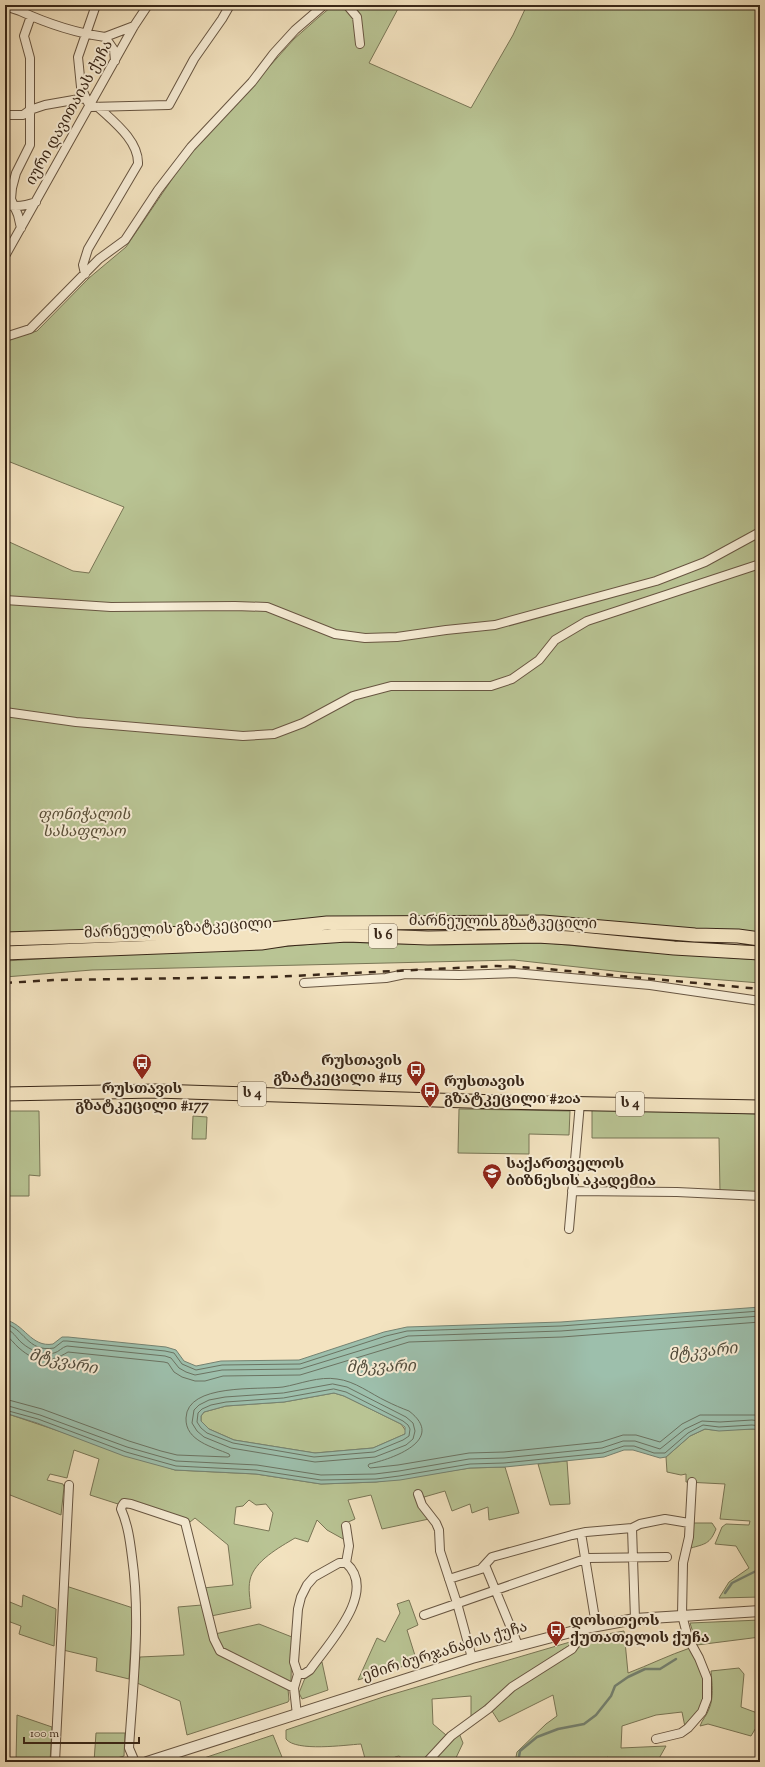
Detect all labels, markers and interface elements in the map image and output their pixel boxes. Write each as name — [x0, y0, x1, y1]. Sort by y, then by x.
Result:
street label: იური დავითაიას ქუჩა — [21, 37, 119, 189]
park label: ფონიჭალის სასაფლაო — [38, 805, 131, 843]
street label: მარნეულის გზატკეცილი — [409, 911, 597, 935]
street label: მარნეულის გზატკეცილი — [83, 914, 273, 944]
road number: ს 6 — [369, 924, 397, 948]
place label: რუსთავის გზატკეცილი #115 — [273, 1051, 403, 1089]
bus stop icon: რუსთავის გზატკეცილი #177 — [131, 1052, 153, 1080]
bus stop icon: რუსთავის გზატკეცილი #115 — [405, 1059, 427, 1087]
place label: რუსთავის გზატკეცილი #20ა — [444, 1072, 581, 1110]
place label: რუსთავის გზატკეცილი #177 — [75, 1079, 209, 1117]
bus stop icon: რუსთავის გზატკეცილი #20ა — [419, 1080, 441, 1108]
road number: ს 4 — [238, 1082, 266, 1106]
road number: ს 4 — [616, 1092, 644, 1116]
place label: საქართველოს ბიზნესის აკადემია — [506, 1154, 656, 1192]
school or university icon: საქართველოს ბიზნესის აკადემია — [481, 1162, 503, 1190]
water label: მტკვარი — [667, 1338, 740, 1368]
water label: მტკვარი — [27, 1345, 100, 1382]
water label: მტკვარი — [346, 1356, 417, 1380]
place label: დოსითეოს ქუთათელის ქუჩა — [570, 1611, 710, 1649]
street label: ემირ ბურჯანაძის ქუჩა — [360, 1617, 530, 1687]
bus stop icon: დოსითეოს ქუთათელის ქუჩა — [545, 1619, 567, 1647]
scale bar — [24, 1719, 139, 1745]
text: 100 m — [30, 1725, 59, 1743]

